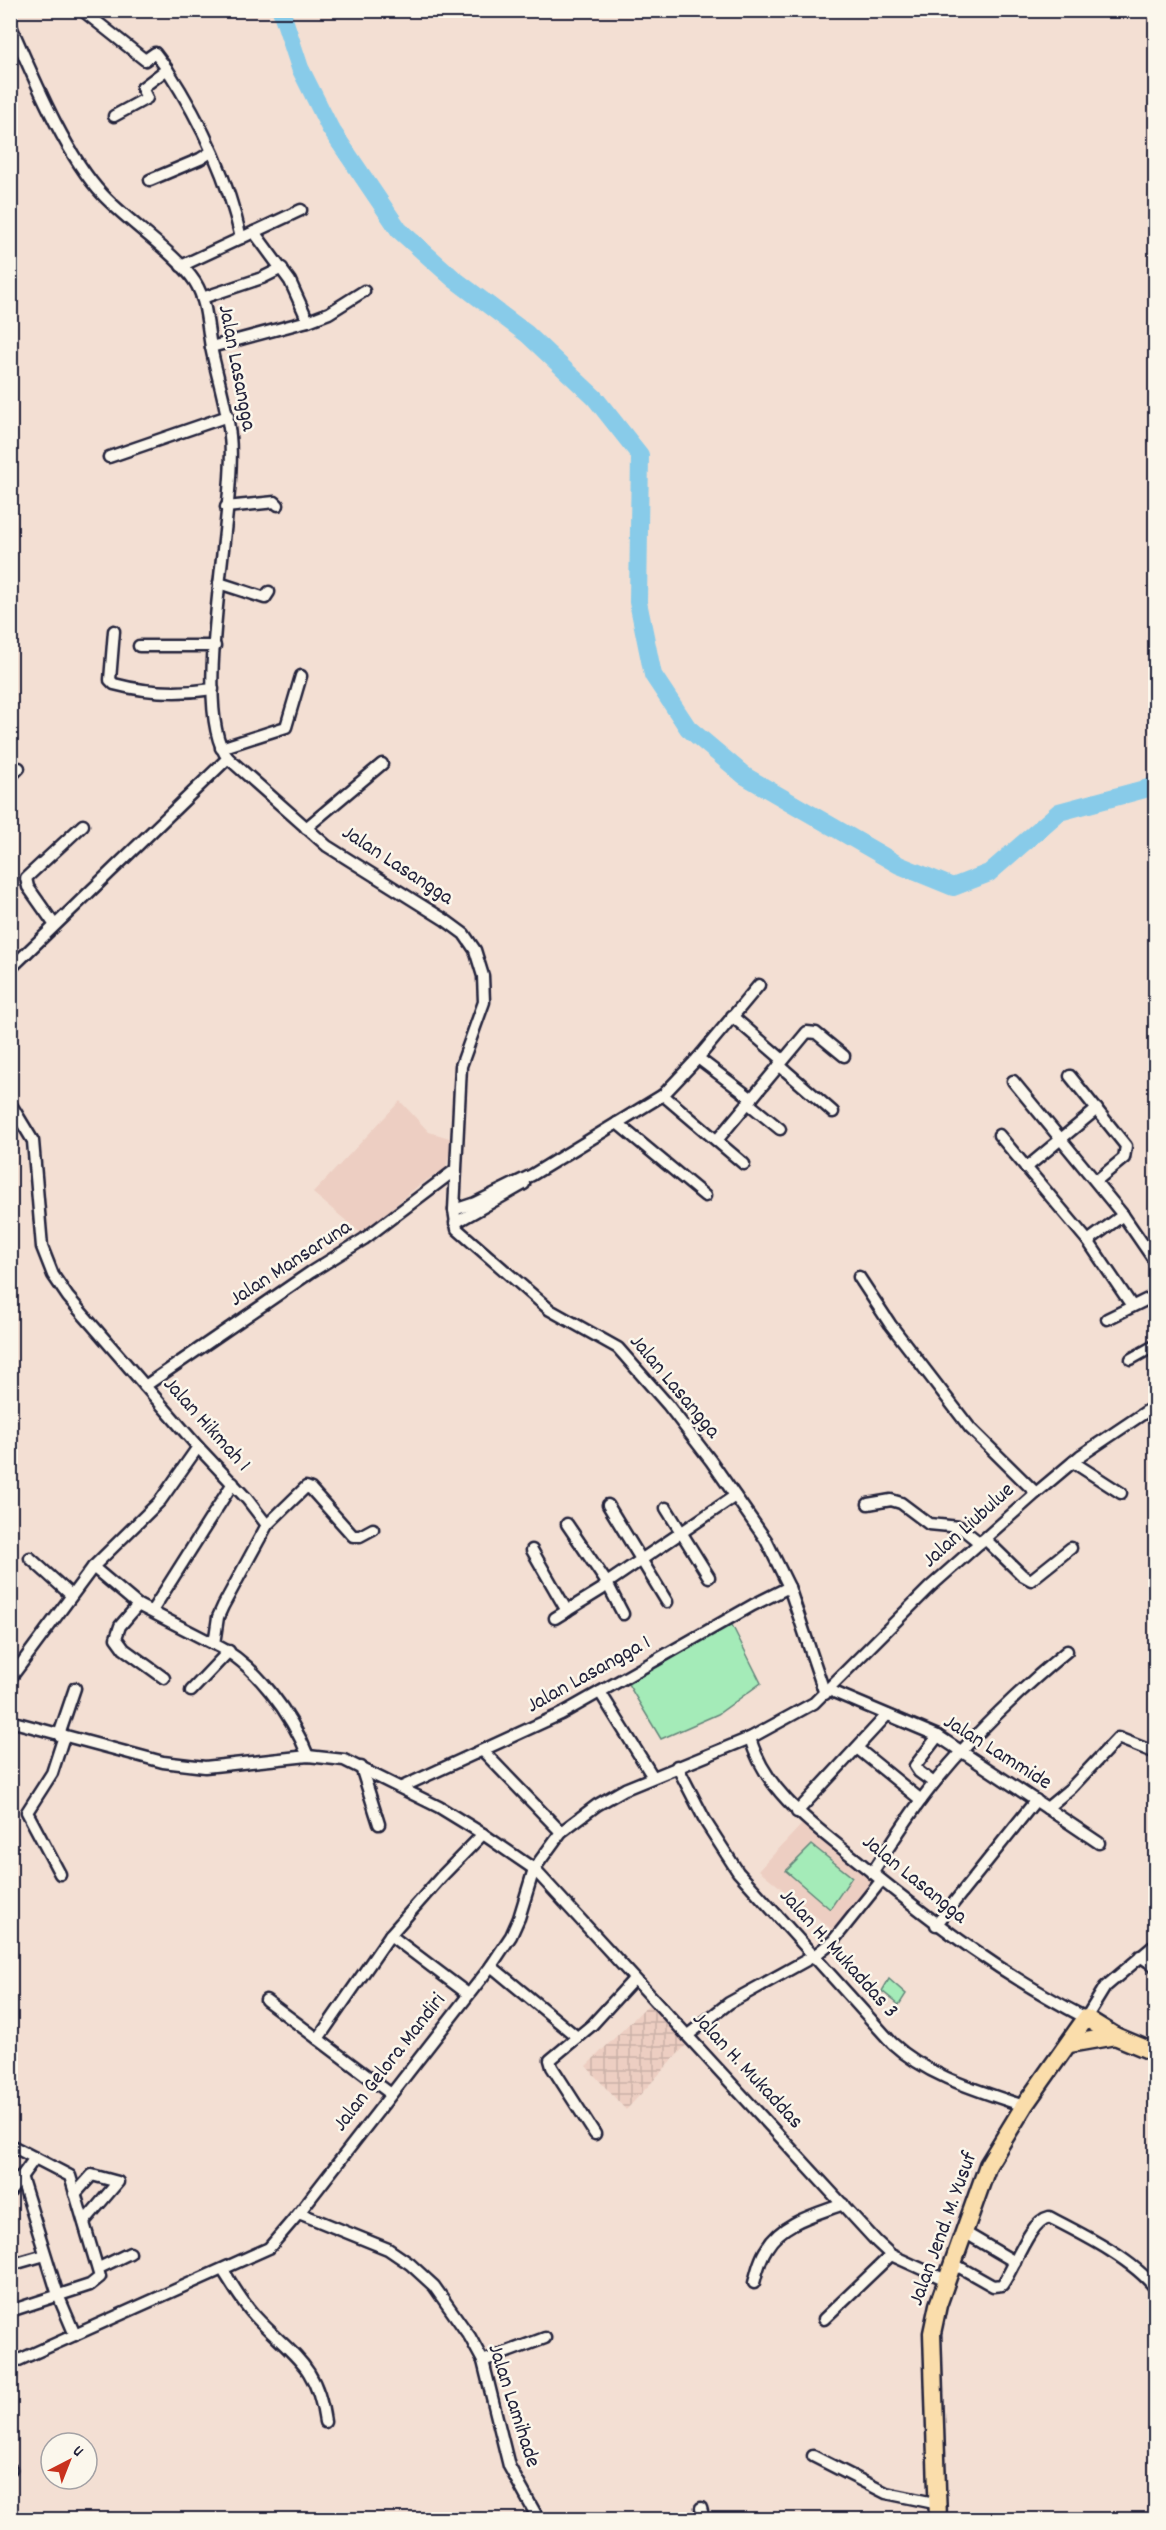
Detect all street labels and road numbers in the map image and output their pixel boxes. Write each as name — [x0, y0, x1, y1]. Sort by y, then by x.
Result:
street label: Jalan Lasangga — [209, 302, 264, 434]
street label: Jalan Lasangga — [335, 818, 460, 914]
street label: Jalan Mansaruna — [224, 1212, 359, 1315]
street label: Jalan Lasangga — [621, 1328, 727, 1446]
street label: Jalan Hikmah 1 — [155, 1370, 257, 1480]
street label: Jalan Liubulue — [916, 1476, 1022, 1576]
street label: Jalan Lasangga 1 — [521, 1628, 657, 1722]
street label: Jalan Lammide — [937, 1707, 1057, 1799]
street label: Jalan Lasangga — [855, 1828, 974, 1933]
street label: Jalan H. Mukaddas 3 — [771, 1882, 905, 2026]
street label: Jalan Gelora Mandiri — [326, 1987, 454, 2139]
street label: Jalan H. Mukaddas — [684, 2005, 810, 2137]
street label: Jalan Jend. M. Yusuf — [902, 2147, 987, 2310]
street label: Jalan Lamihade — [478, 2340, 548, 2472]

